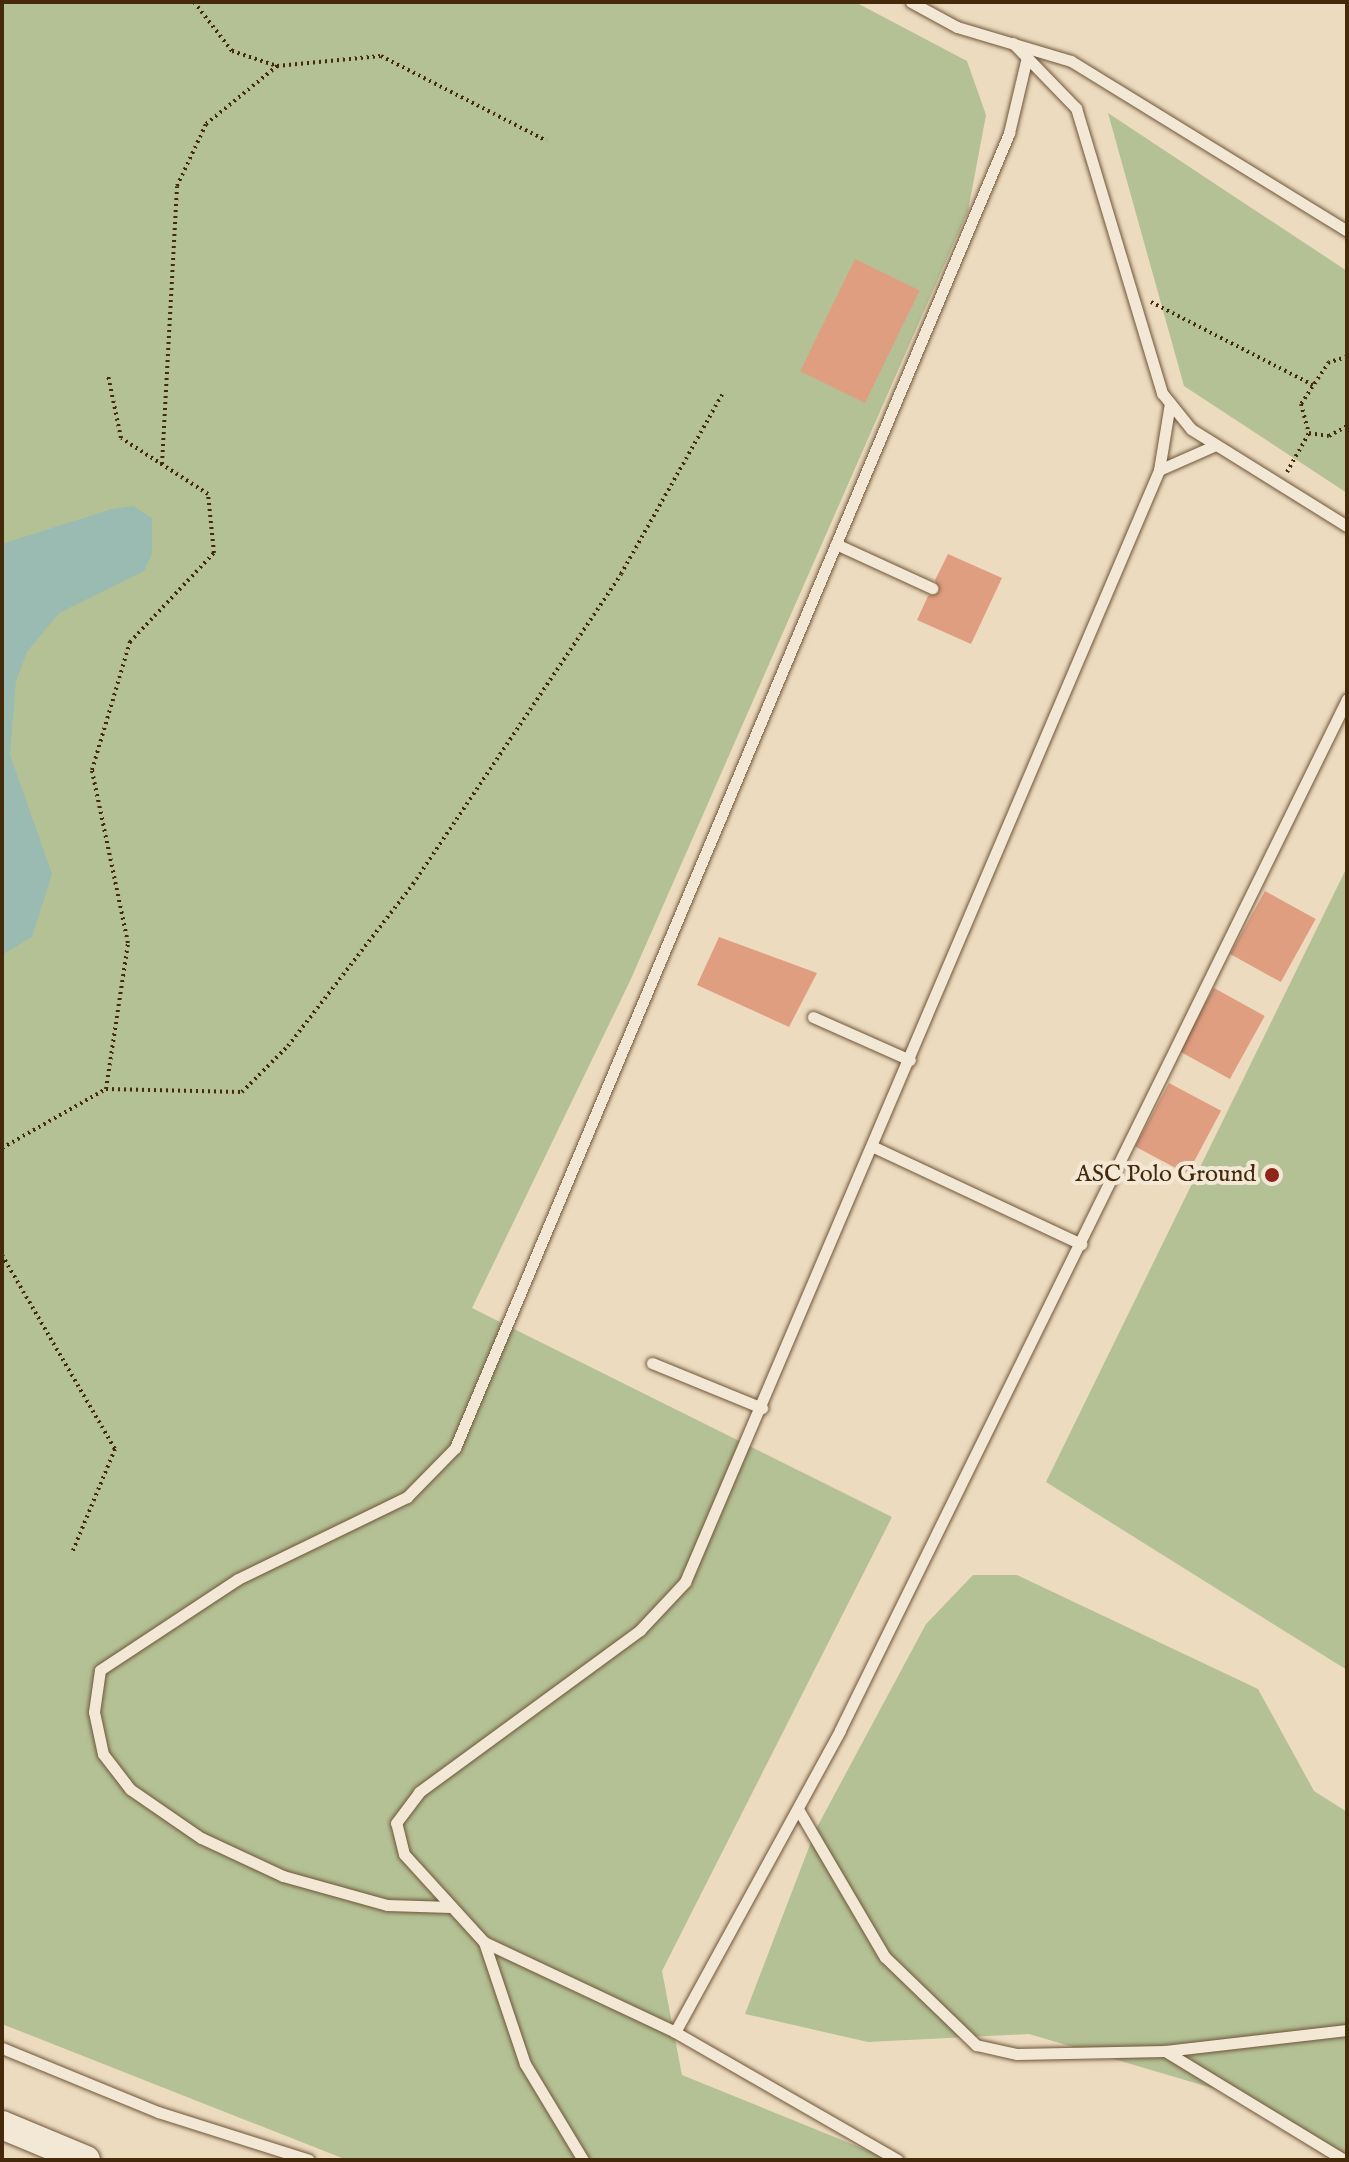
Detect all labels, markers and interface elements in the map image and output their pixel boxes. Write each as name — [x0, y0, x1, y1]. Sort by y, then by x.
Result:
place label: ASC Polo Ground — [1075, 1161, 1256, 1189]
marker: ASC Polo Ground — [1263, 1166, 1281, 1184]

